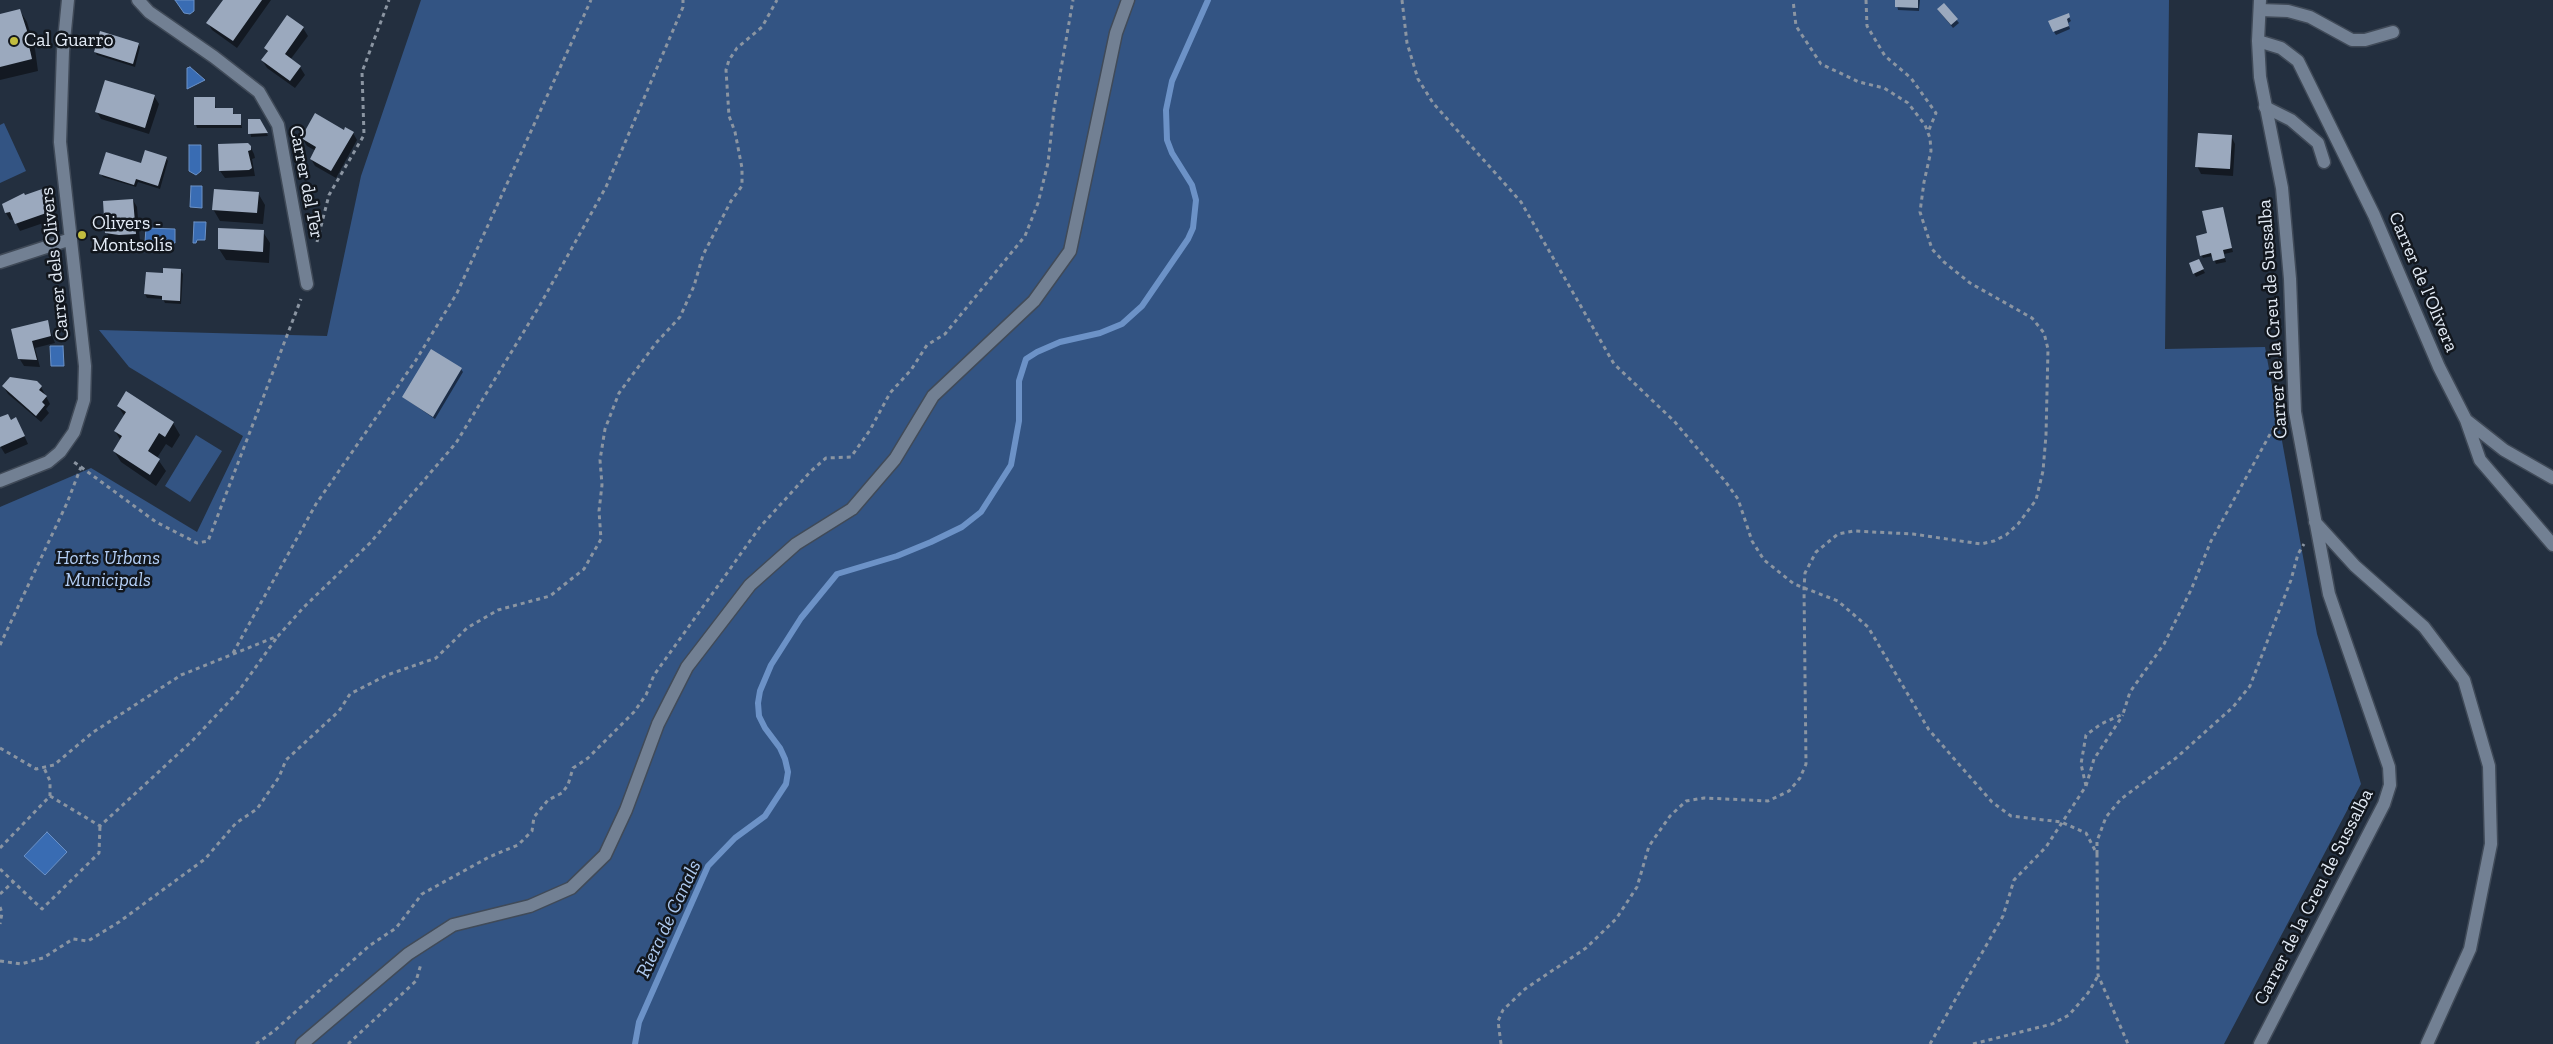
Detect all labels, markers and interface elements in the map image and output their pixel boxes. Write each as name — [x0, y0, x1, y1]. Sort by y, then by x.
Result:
place label: Cal Guarro — [24, 30, 113, 52]
marker: Cal Guarro — [8, 35, 20, 47]
street label: Carrer del Ter — [284, 123, 328, 241]
street label: Carrer dels Olivers — [36, 186, 74, 342]
street label: Carrer de la Creu de Sussalba — [2253, 199, 2293, 439]
street label: Carrer de l'Olivera — [2383, 209, 2463, 355]
place label: Olivers - Montsolís — [92, 213, 173, 257]
marker: Olivers - Montsolís — [76, 229, 88, 241]
park label: Horts Urbans Municipals — [56, 548, 160, 592]
street label: Carrer de la Creu de Sussalba — [2249, 785, 2379, 1009]
water label: Riera de Canals — [631, 856, 707, 982]

